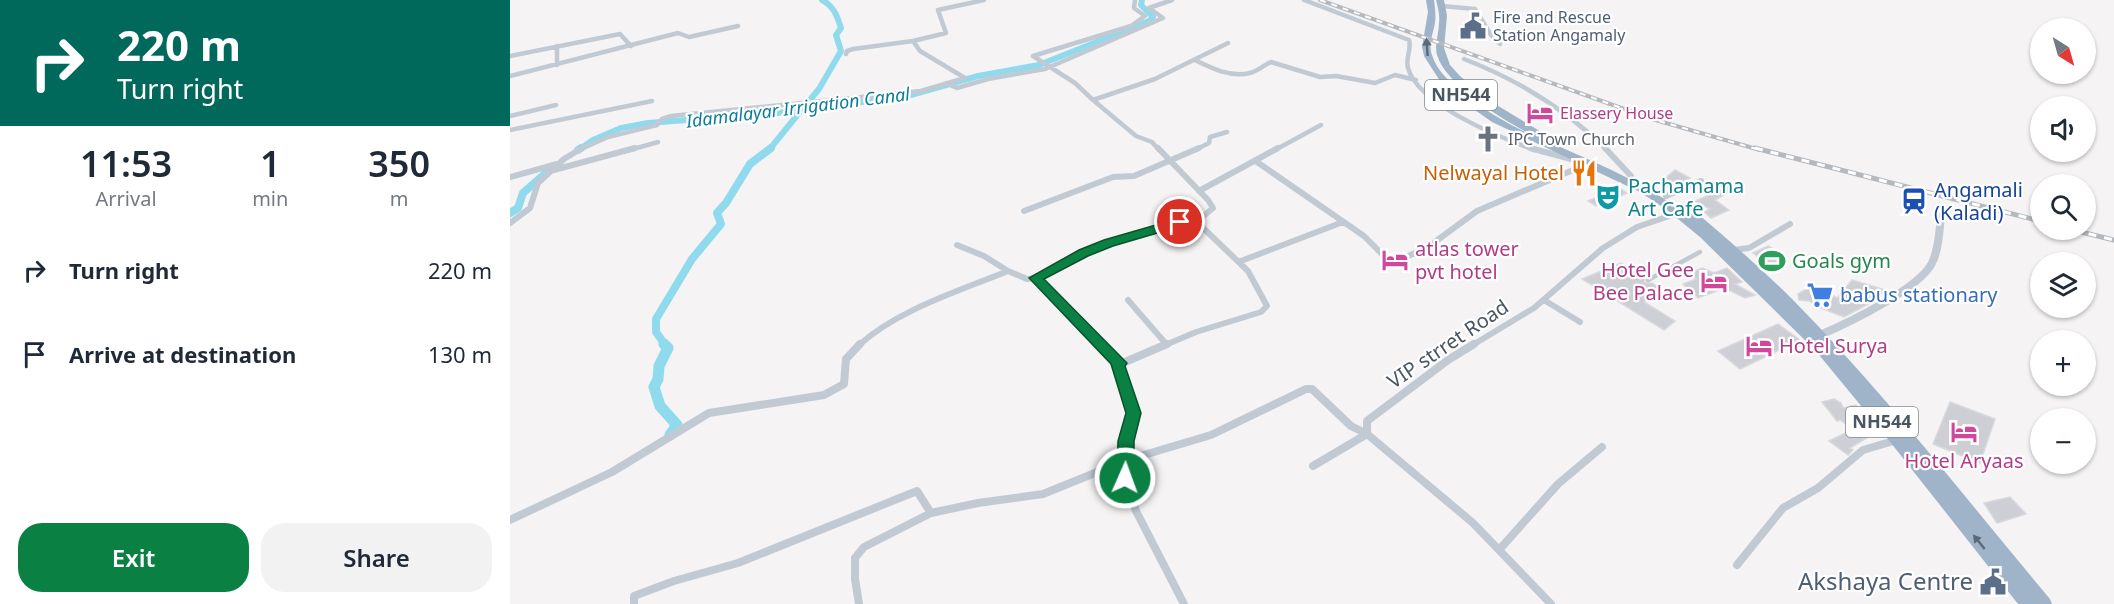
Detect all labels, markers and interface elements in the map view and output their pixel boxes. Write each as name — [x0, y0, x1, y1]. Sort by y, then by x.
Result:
place label: Fire and Rescue Station Angamaly — [1493, 6, 1626, 46]
public building icon: Fire and Rescue Station Angamaly — [1458, 11, 1488, 41]
text: 220 m — [117, 16, 241, 73]
north arrow — [2030, 18, 2096, 84]
map controls — [2030, 18, 2096, 474]
icon: right — [18, 24, 96, 102]
one-way arrow — [1423, 37, 1432, 56]
text: Turn right — [117, 70, 243, 107]
road number: NH544 — [1425, 80, 1497, 110]
water label: Idamalayar Irrigation Canal — [684, 81, 911, 133]
button: sound — [2030, 96, 2096, 162]
hotel icon: Elassery House — [1525, 98, 1555, 128]
place label: Elassery House — [1560, 102, 1673, 124]
church icon: IPC Town Church — [1473, 124, 1503, 154]
place label: IPC Town Church — [1508, 128, 1635, 150]
text: 11:53 — [80, 139, 172, 188]
text: 1 — [260, 139, 281, 188]
text: 350 — [368, 139, 430, 188]
restaurant icon: Nelwayal Hotel — [1569, 158, 1599, 188]
place label: Nelwayal Hotel — [1423, 159, 1564, 186]
place label: Pachamama Art Cafe — [1628, 172, 1744, 222]
button: search — [2030, 174, 2096, 240]
place label: Angamali (Kaladi) — [1934, 176, 2023, 226]
theatre icon: Pachamama Art Cafe — [1593, 182, 1623, 212]
text: Arrival — [96, 185, 157, 212]
text: min — [252, 185, 288, 212]
text: m — [390, 185, 409, 212]
station icon: Angamali (Kaladi) — [1899, 186, 1929, 216]
pin — [1154, 196, 1205, 247]
icon: arrive — [1163, 205, 1196, 238]
place label: atlas tower pvt hotel — [1415, 235, 1519, 285]
hotel icon: atlas tower pvt hotel — [1380, 245, 1410, 275]
sports icon: Goals gym — [1757, 246, 1787, 276]
place label: Goals gym — [1792, 247, 1891, 274]
button: layers — [2030, 252, 2096, 318]
icon: right — [18, 254, 51, 287]
text: Turn right — [69, 255, 179, 285]
text: 220 m — [428, 255, 492, 285]
place label: Hotel Gee Bee Palace — [1593, 256, 1694, 306]
hotel icon: Hotel Gee Bee Palace — [1699, 267, 1729, 297]
supermarket icon: babus stationary — [1805, 280, 1835, 310]
place label: babus stationary — [1840, 281, 1998, 308]
street label: VIP strret Road — [1382, 293, 1514, 394]
button: + — [2030, 330, 2096, 396]
hotel icon: Hotel Surya — [1744, 331, 1774, 361]
place label: Hotel Surya — [1779, 332, 1888, 359]
icon: arrive — [18, 338, 51, 371]
text: Arrive at destination — [69, 339, 296, 369]
text: 130 m — [428, 339, 492, 369]
road number: NH544 — [1846, 407, 1918, 437]
button: − — [2030, 408, 2096, 474]
hotel icon: Hotel Aryaas — [1949, 417, 1979, 447]
position arrow — [1093, 446, 1157, 510]
place label: Hotel Aryaas — [1904, 447, 2024, 474]
button: Exit — [18, 523, 249, 592]
button: Share — [261, 523, 492, 592]
one-way arrow — [1972, 534, 1985, 550]
place label: Akshaya Centre — [1798, 564, 1973, 597]
public building icon: Akshaya Centre — [1978, 567, 2008, 597]

